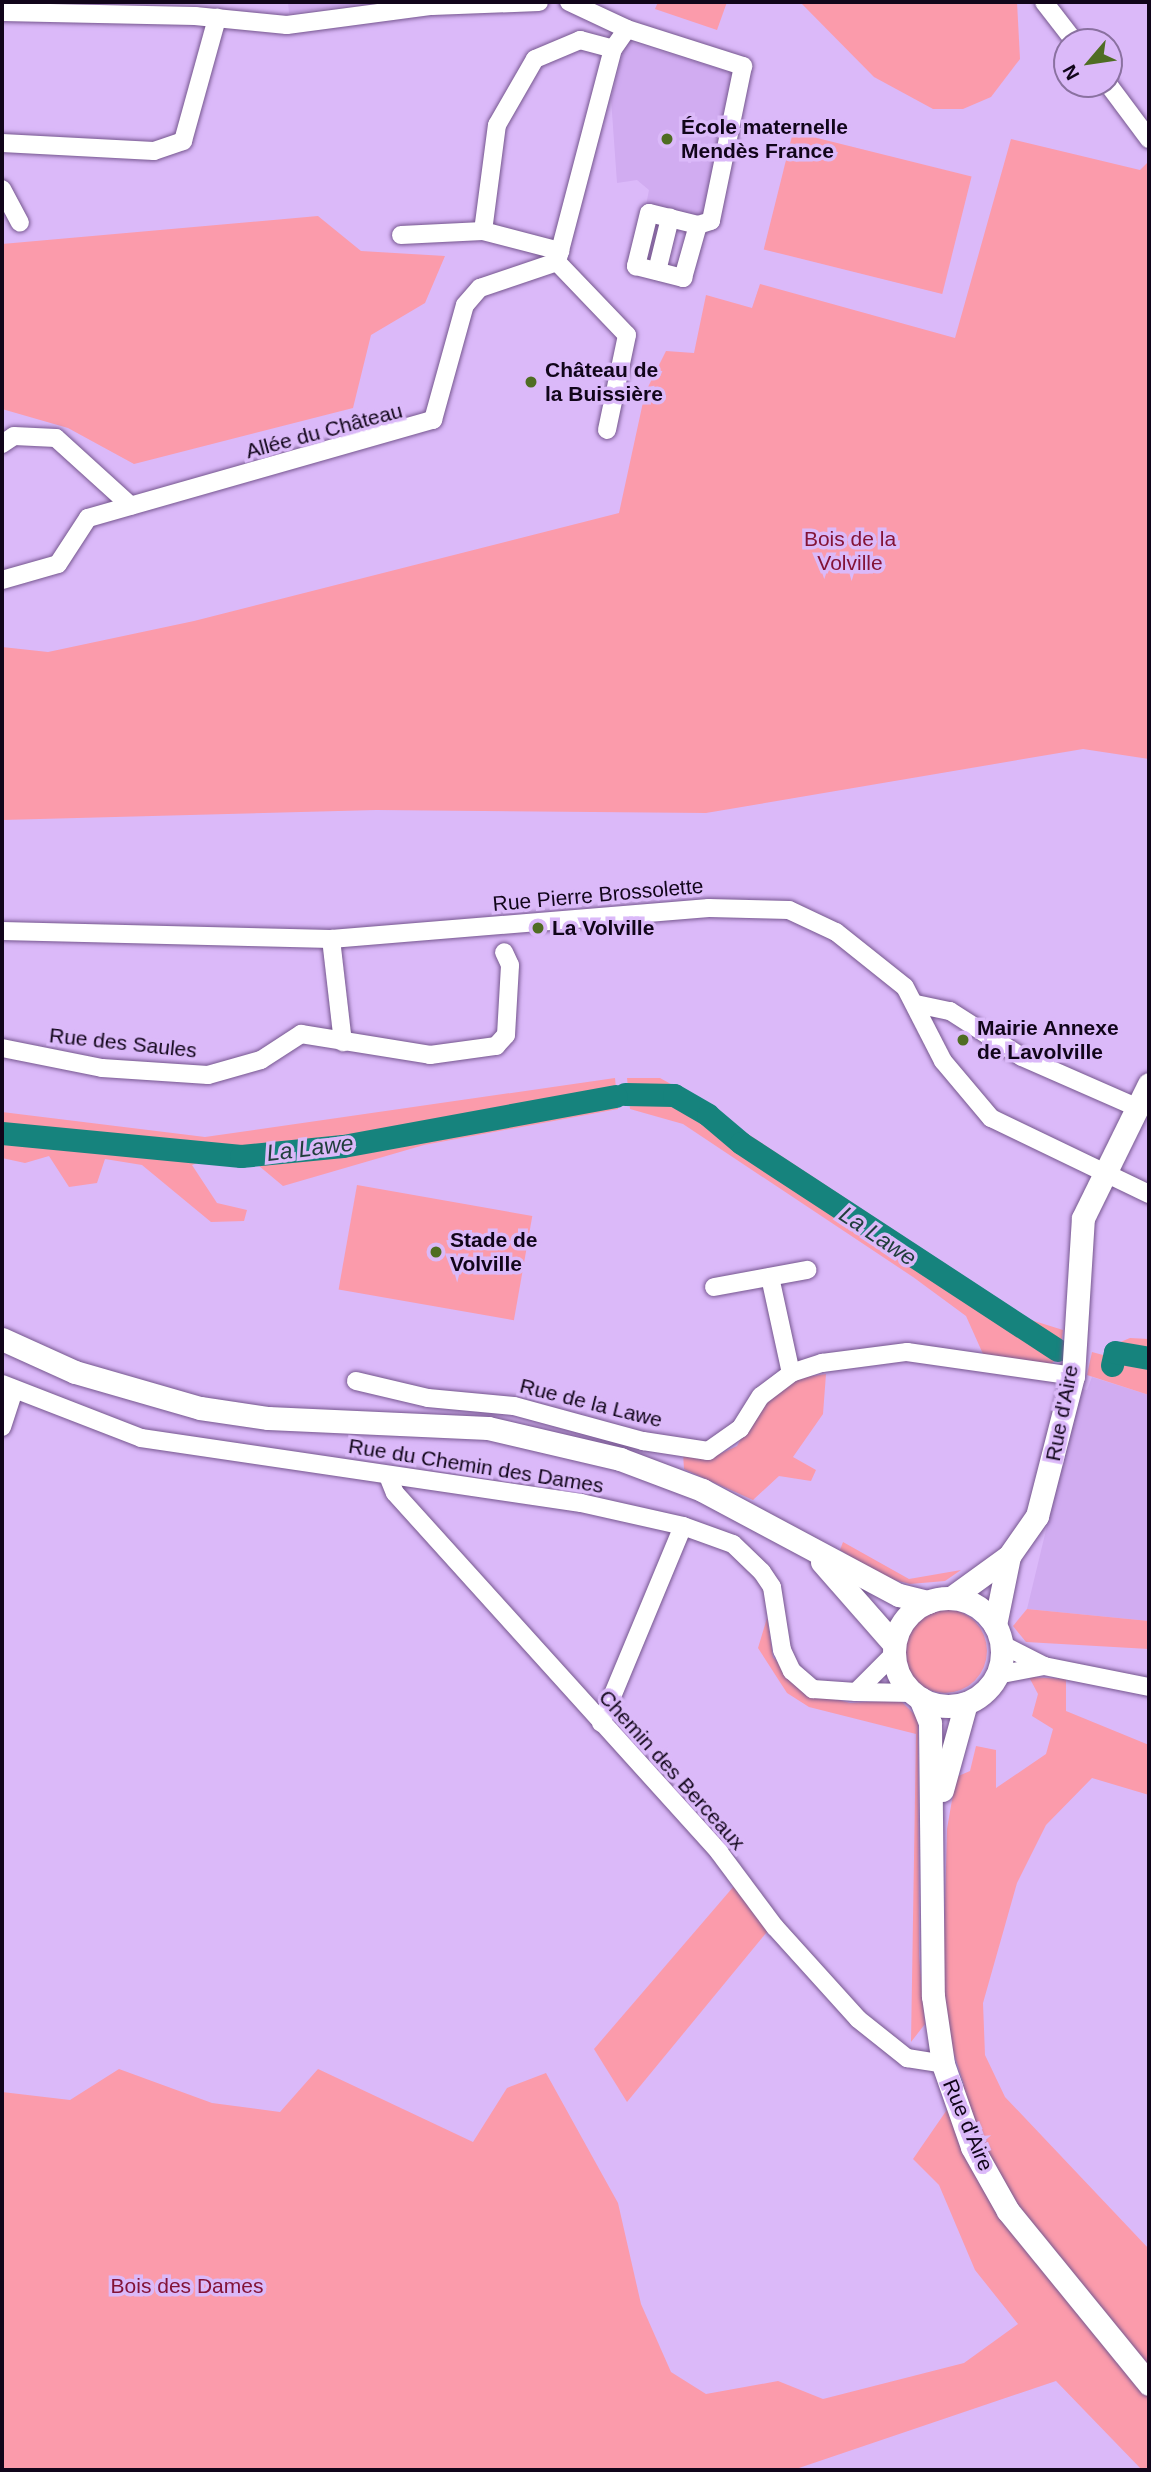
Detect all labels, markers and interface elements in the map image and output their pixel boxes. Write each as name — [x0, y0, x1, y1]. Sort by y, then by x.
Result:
north arrow — [1053, 28, 1123, 98]
text: N — [1058, 61, 1083, 84]
place label: École maternelle Mendès France — [681, 114, 848, 164]
marker: École maternelle Mendès France — [659, 131, 675, 147]
place label: Château de la Buissière — [545, 357, 663, 407]
marker: Château de la Buissière — [523, 374, 539, 390]
street label: Allée du Château — [243, 398, 405, 464]
park label: Bois de la Volville — [804, 526, 896, 576]
street label: Rue Pierre Brossolette — [492, 873, 704, 917]
place label: La Volville — [552, 915, 654, 941]
marker: La Volville — [530, 920, 546, 936]
place label: Mairie Annexe de Lavolville — [977, 1015, 1119, 1065]
street label: Rue des Saules — [48, 1023, 198, 1063]
marker: Mairie Annexe de Lavolville — [955, 1032, 971, 1048]
water label: La Lawe — [265, 1129, 355, 1167]
water label: La Lawe — [834, 1200, 922, 1272]
place label: Stade de Volville — [450, 1227, 538, 1277]
marker: Stade de Volville — [428, 1244, 444, 1260]
street label: Rue d'Aire — [1040, 1363, 1084, 1463]
street label: Rue de la Lawe — [517, 1373, 665, 1433]
street label: Rue du Chemin des Dames — [347, 1433, 605, 1499]
street label: Chemin des Berceaux — [594, 1685, 750, 1855]
street label: Rue d'Aire — [937, 2075, 999, 2175]
park label: Bois des Dames — [111, 2273, 263, 2299]

